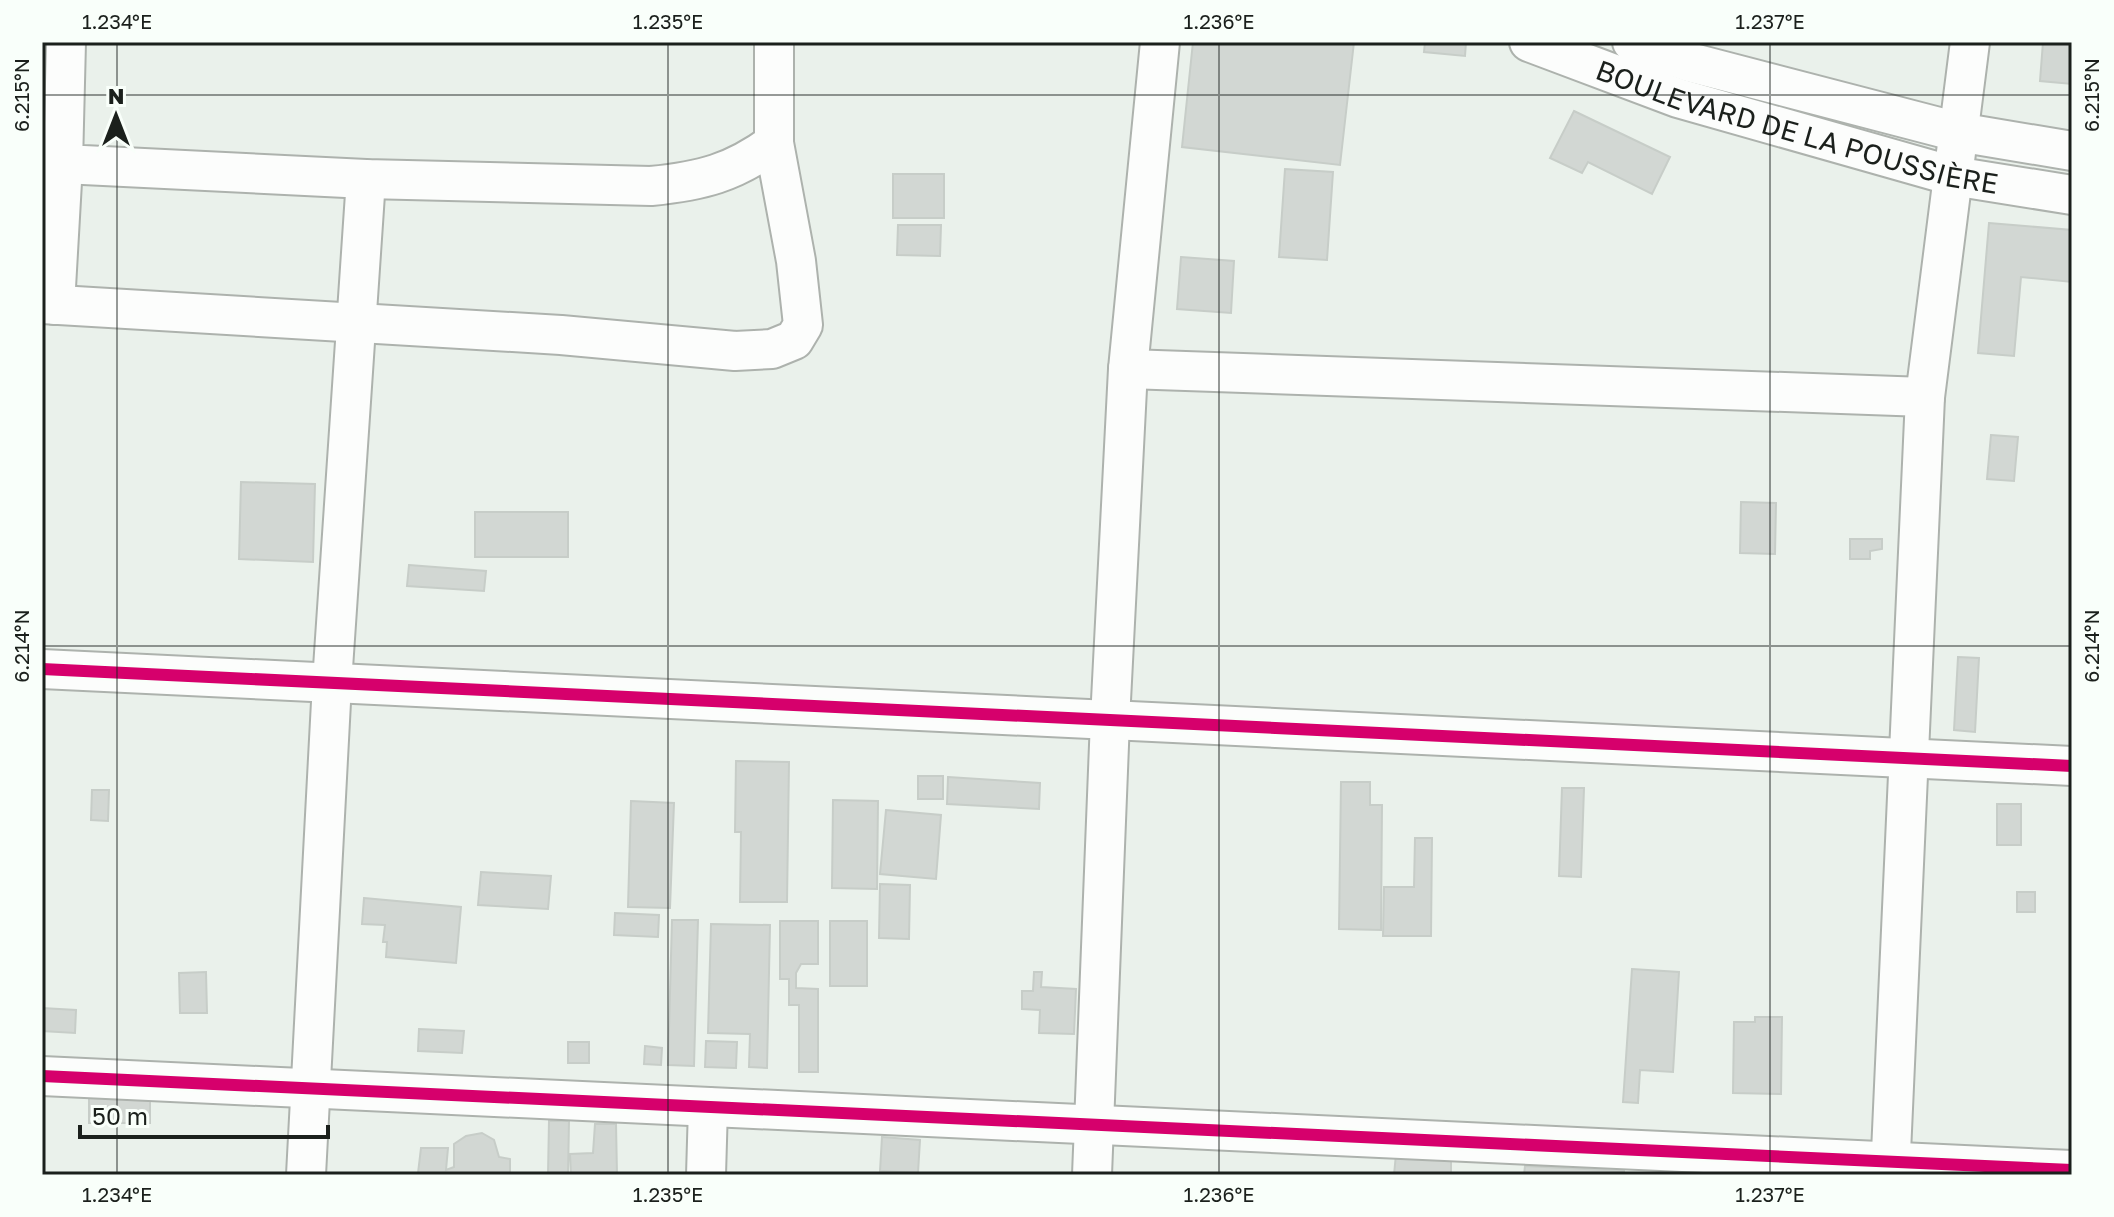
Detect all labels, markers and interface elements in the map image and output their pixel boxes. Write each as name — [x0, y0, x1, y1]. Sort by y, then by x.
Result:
text: 1.234°E — [82, 9, 152, 33]
text: 1.235°E — [633, 9, 703, 33]
text: 1.236°E — [1183, 9, 1255, 33]
text: 1.237°E — [1735, 9, 1805, 33]
street label: BOULEVARD DE LA POUSSIÈRE — [1592, 52, 2001, 200]
text: 6.215°N — [9, 58, 33, 132]
text: 6.215°N — [2079, 58, 2103, 132]
north arrow — [76, 76, 156, 156]
text: N — [108, 82, 124, 109]
text: 6.214°N — [9, 609, 33, 683]
text: 6.214°N — [2079, 609, 2103, 683]
scale bar — [80, 1089, 328, 1139]
text: 50 m — [92, 1101, 148, 1130]
text: 1.234°E — [82, 1182, 152, 1206]
text: 1.235°E — [633, 1182, 703, 1206]
text: 1.236°E — [1183, 1182, 1255, 1206]
text: 1.237°E — [1735, 1182, 1805, 1206]

